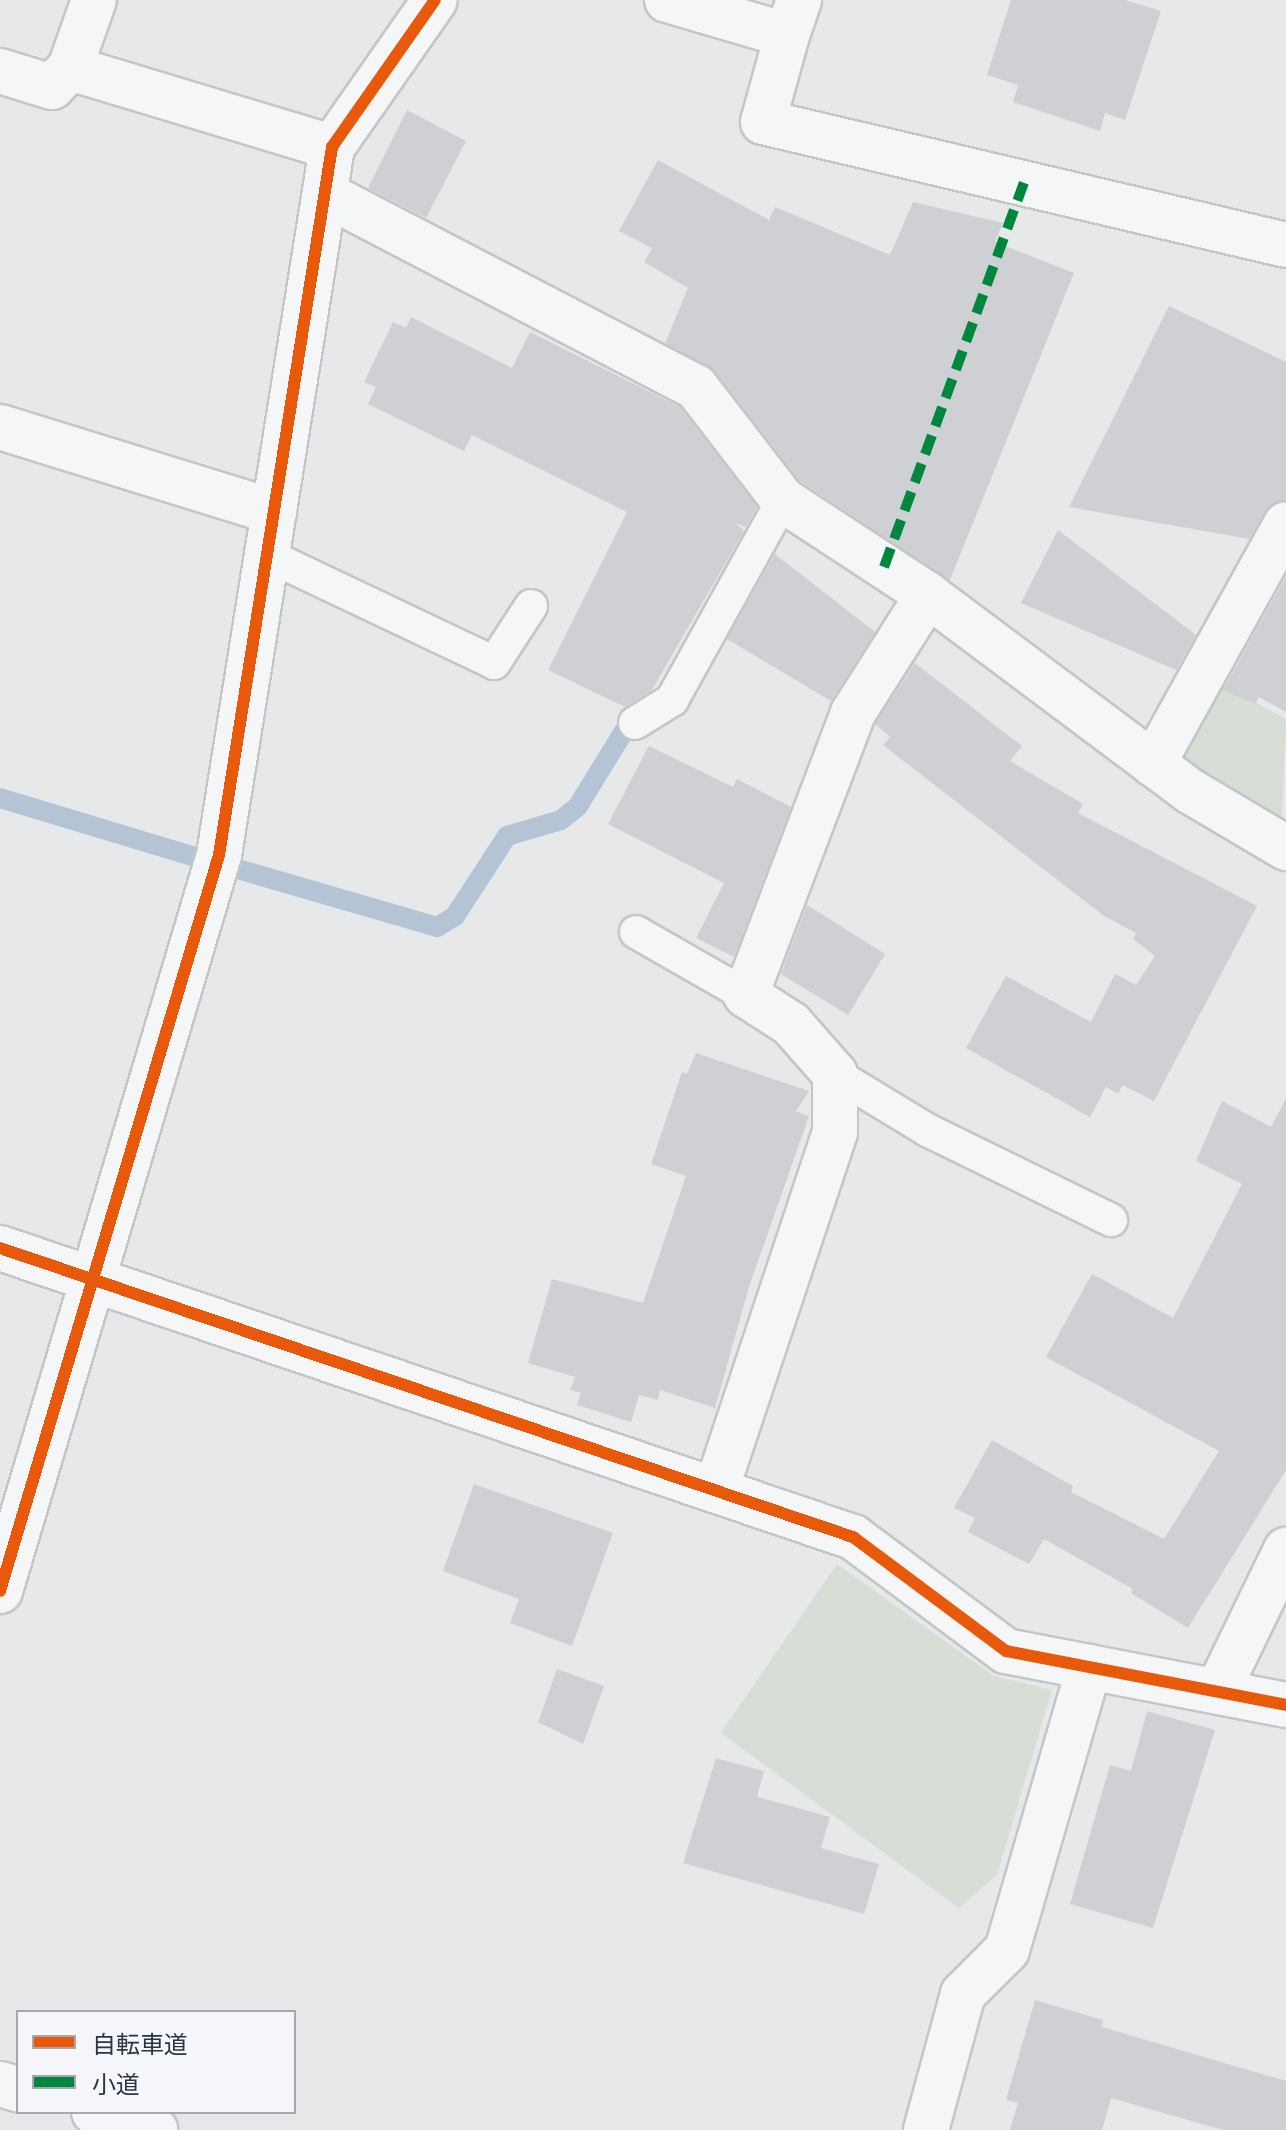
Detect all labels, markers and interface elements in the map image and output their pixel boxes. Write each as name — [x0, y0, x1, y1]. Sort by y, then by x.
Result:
legend — [16, 2010, 296, 2114]
text: 自転車道 — [92, 2030, 188, 2059]
text: 小道 — [92, 2070, 140, 2099]

